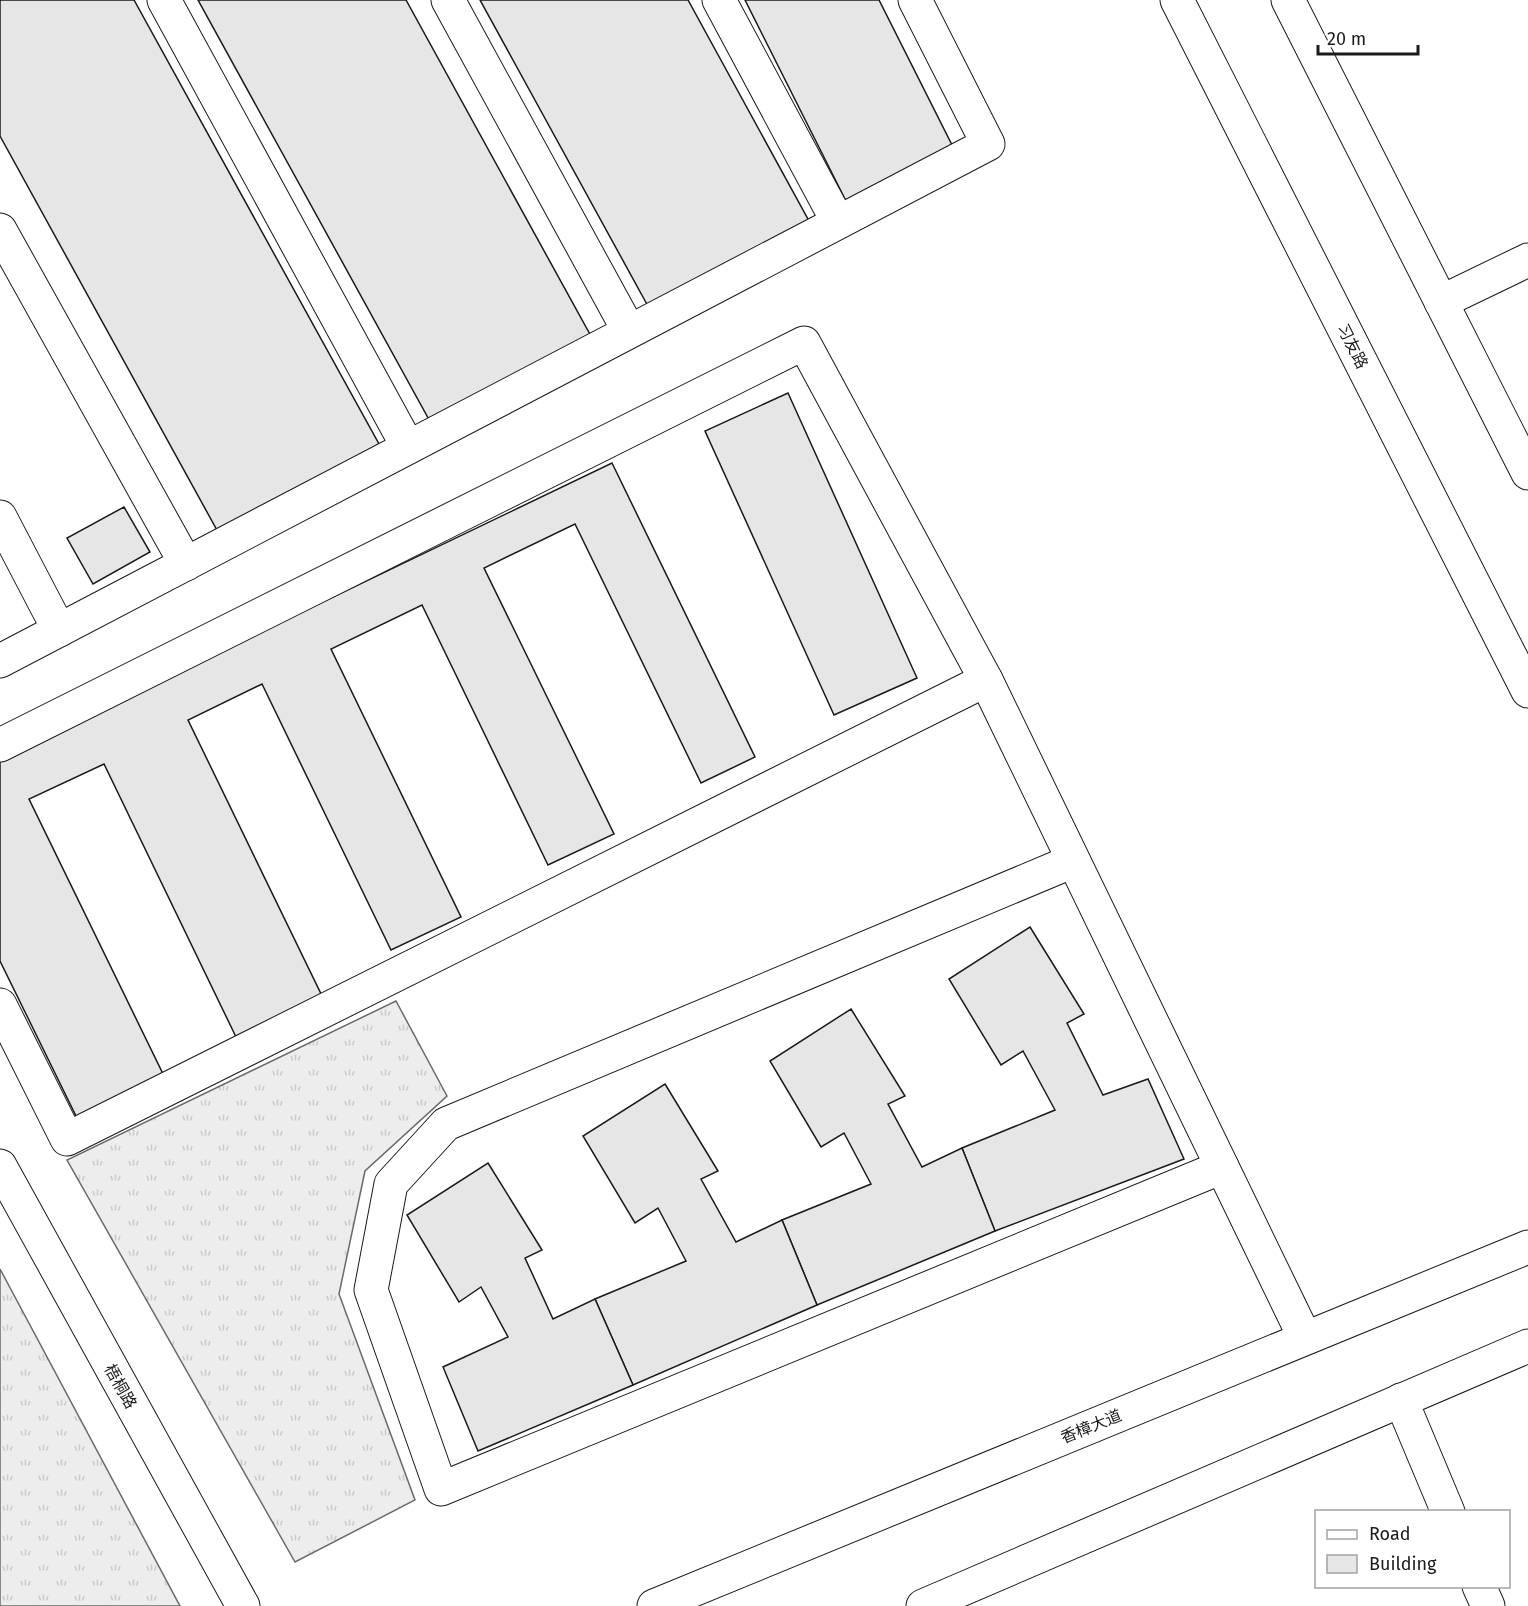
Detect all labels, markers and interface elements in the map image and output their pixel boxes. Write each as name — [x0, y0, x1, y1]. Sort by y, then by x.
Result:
scale bar — [1318, 18, 1418, 56]
text: 20 m — [1327, 28, 1366, 50]
street label: 习友路 — [1333, 321, 1372, 372]
street label: 梧桐路 — [101, 1361, 141, 1412]
street label: 香樟大道 — [1058, 1406, 1124, 1447]
legend — [1315, 1510, 1510, 1588]
text: Road — [1369, 1523, 1411, 1545]
text: Building — [1369, 1553, 1437, 1575]

